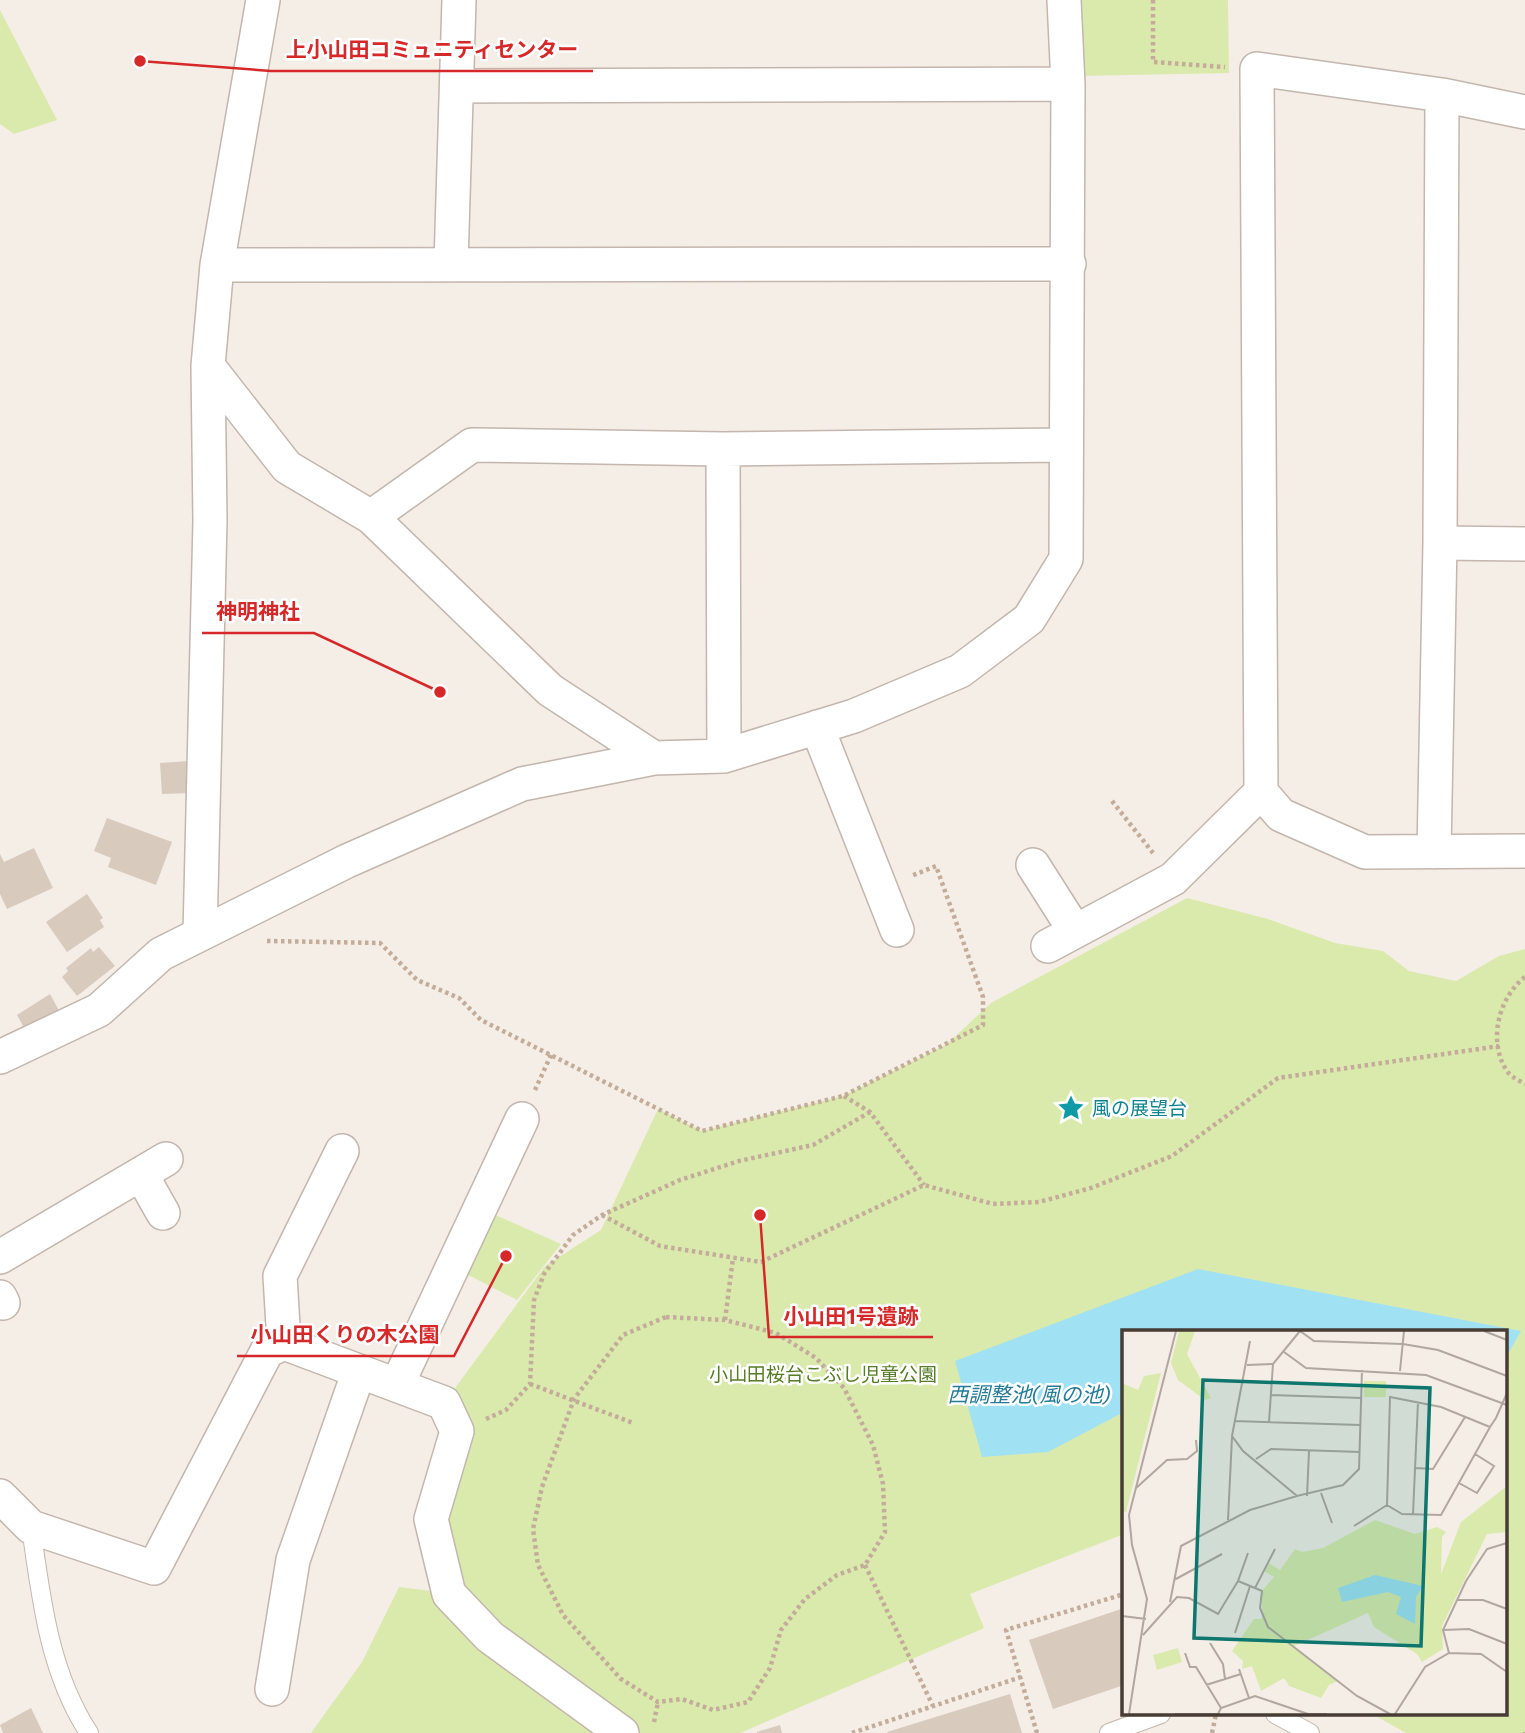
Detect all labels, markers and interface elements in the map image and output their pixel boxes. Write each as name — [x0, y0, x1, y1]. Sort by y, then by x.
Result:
callout: 上小山田コミュニティセンター — [271, 29, 593, 71]
text: 上小山田コミュニティセンター — [286, 36, 578, 61]
callout: 神明神社 — [202, 591, 314, 633]
text: 神明神社 — [216, 598, 300, 623]
place icon: 風の展望台 — [1056, 1093, 1086, 1123]
place label: 風の展望台 — [1092, 1096, 1187, 1119]
callout: 小山田1号遺跡 — [769, 1295, 933, 1337]
text: 小山田1号遺跡 — [783, 1303, 919, 1328]
callout: 小山田くりの木公園 — [237, 1314, 454, 1356]
text: 小山田くりの木公園 — [251, 1321, 440, 1346]
inset map — [1122, 1330, 1508, 1716]
park label: 小山田桜台こぶし児童公園 — [709, 1362, 937, 1385]
water label: 西調整池(風の池) — [947, 1381, 1111, 1406]

